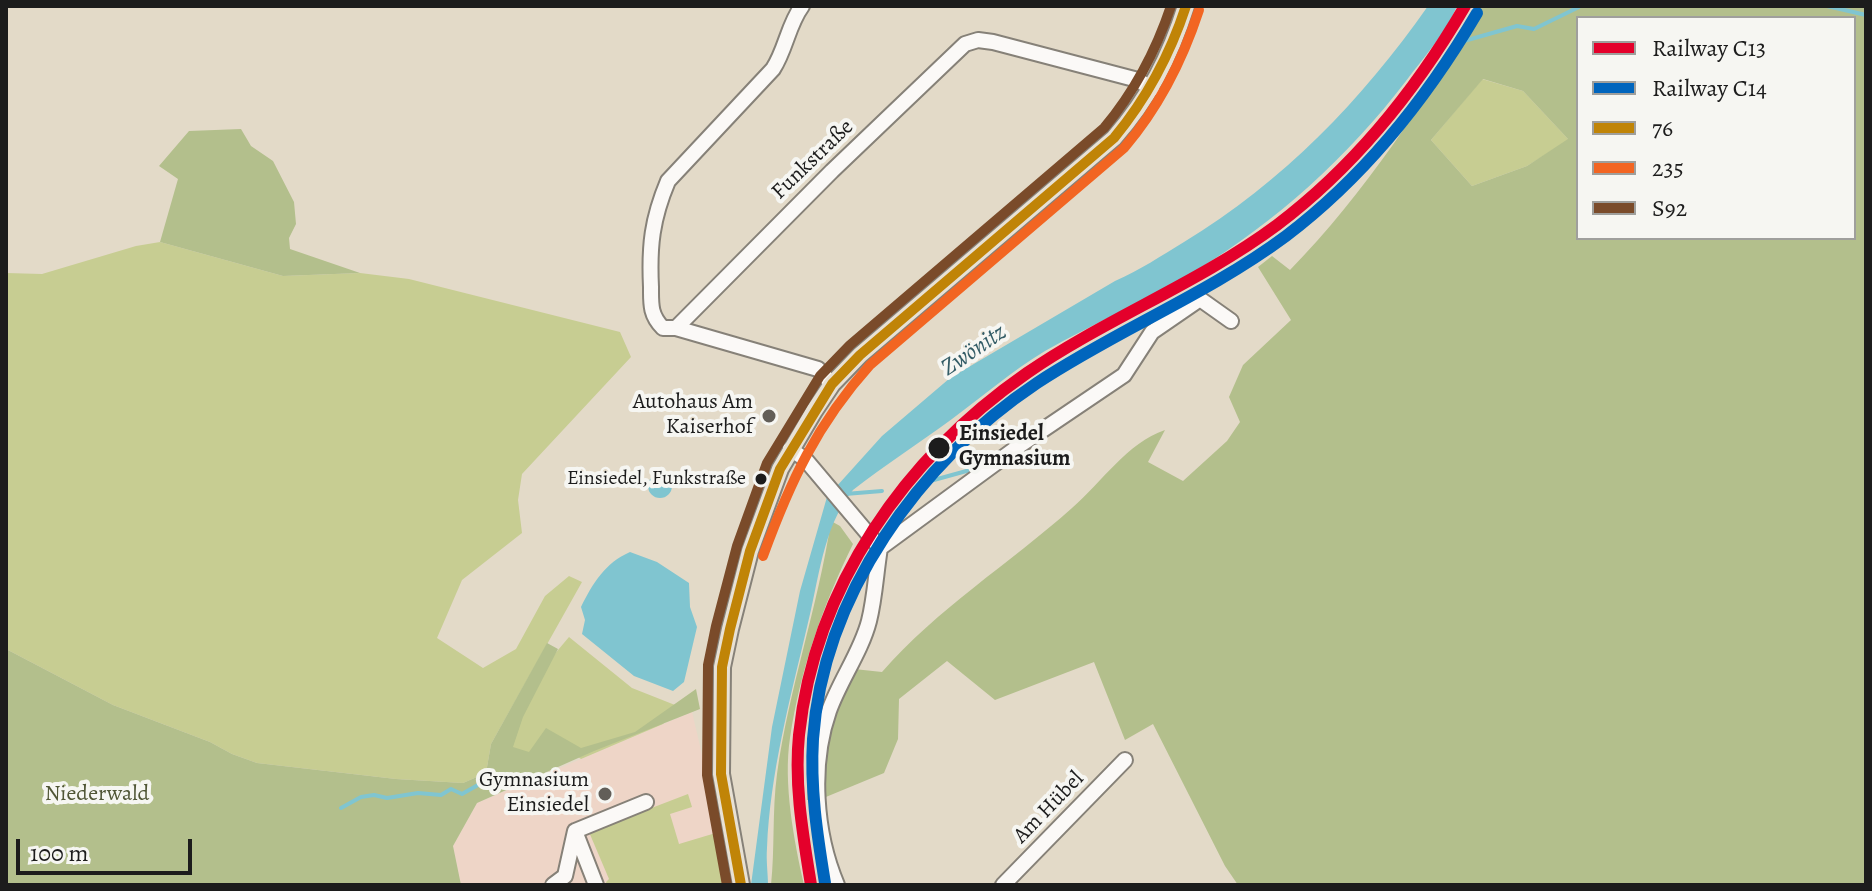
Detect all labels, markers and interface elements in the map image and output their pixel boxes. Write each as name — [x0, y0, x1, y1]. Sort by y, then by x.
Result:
legend — [1576, 16, 1856, 240]
text: Railway C13 — [1652, 32, 1766, 64]
text: Railway C14 — [1652, 72, 1767, 104]
text: 76 — [1652, 112, 1673, 144]
street label: Funkstraße — [767, 115, 859, 205]
text: 235 — [1652, 152, 1684, 184]
text: S92 — [1652, 192, 1687, 224]
water label: Zwönitz — [936, 319, 1012, 383]
place label: Autohaus Am Kaiserhof — [633, 390, 753, 442]
marker: Autohaus Am Kaiserhof — [760, 407, 778, 425]
place label: Einsiedel Gymnasium — [959, 422, 1070, 474]
marker: Einsiedel Gymnasium — [926, 435, 952, 461]
place label: Einsiedel, Funkstraße — [567, 467, 746, 491]
marker: Einsiedel, Funkstraße — [753, 471, 769, 487]
street label: Am Hübel — [1008, 766, 1090, 850]
place label: Gymnasium Einsiedel — [479, 768, 589, 820]
park label: Niederwald — [45, 782, 149, 808]
marker: Gymnasium Einsiedel — [596, 785, 614, 803]
scale bar — [20, 823, 196, 873]
text: 100 m — [30, 837, 89, 869]

